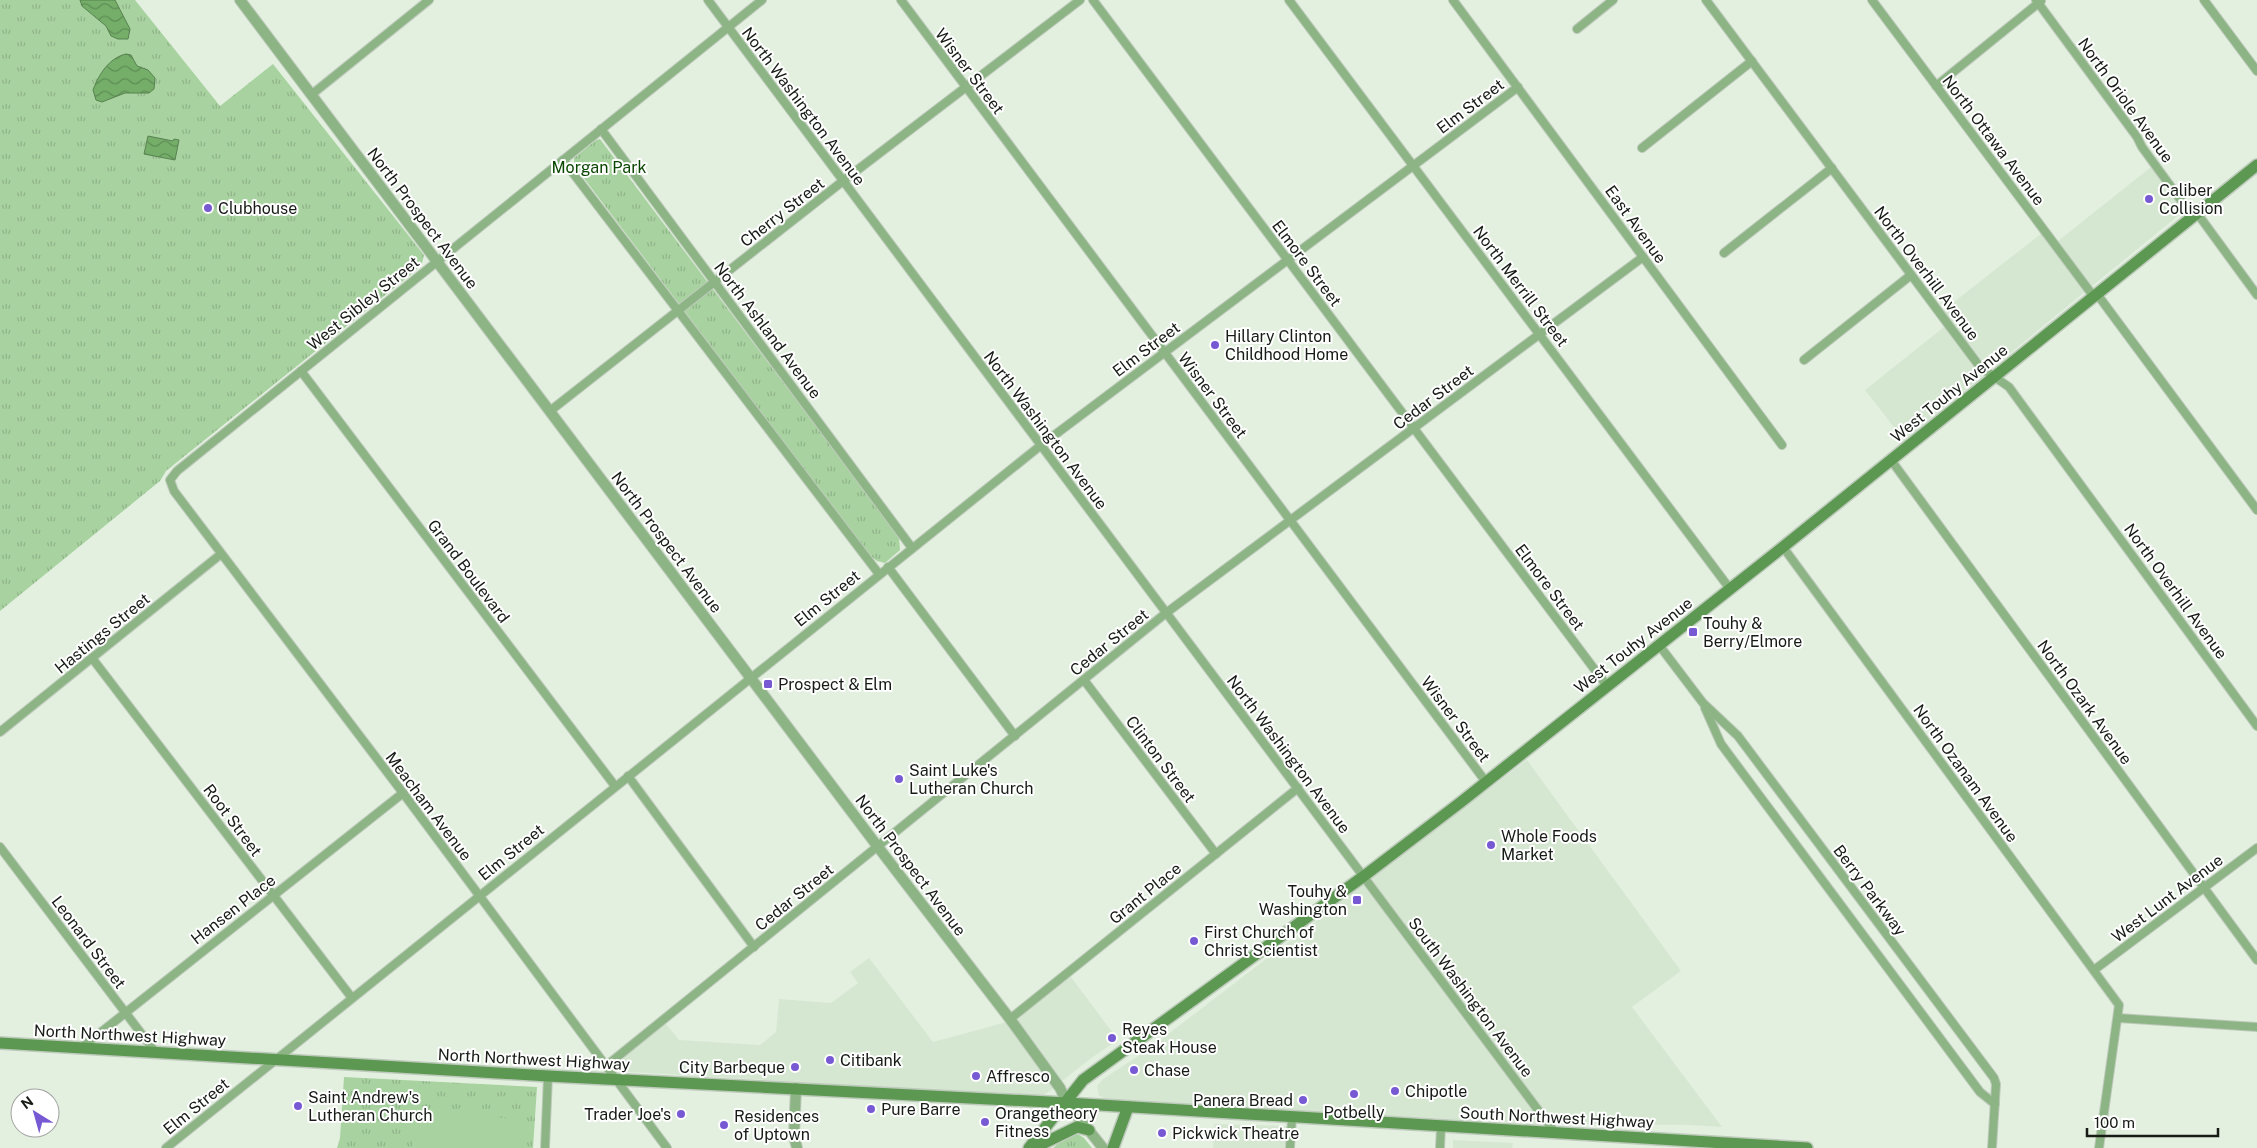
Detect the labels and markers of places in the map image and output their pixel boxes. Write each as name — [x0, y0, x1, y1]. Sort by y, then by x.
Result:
place label: Caliber Collision — [2159, 181, 2223, 218]
marker: Caliber Collision — [2143, 193, 2155, 205]
place label: Clubhouse — [218, 199, 297, 218]
marker: Clubhouse — [202, 202, 214, 214]
place label: Hillary Clinton Childhood Home — [1225, 327, 1348, 364]
marker: Hillary Clinton Childhood Home — [1209, 339, 1221, 351]
place label: Touhy & Berry/Elmore — [1703, 614, 1802, 651]
marker: Touhy & Berry/Elmore — [1687, 626, 1699, 638]
place label: Prospect & Elm — [778, 675, 892, 694]
marker: Prospect & Elm — [762, 678, 774, 690]
place label: Saint Luke's Lutheran Church — [909, 761, 1034, 798]
marker: Saint Luke's Lutheran Church — [893, 773, 905, 785]
place label: Whole Foods Market — [1501, 827, 1597, 864]
marker: Whole Foods Market — [1485, 839, 1497, 851]
place label: Touhy & Washington — [1259, 882, 1347, 919]
marker: Touhy & Washington — [1351, 894, 1363, 906]
place label: First Church of Christ Scientist — [1204, 923, 1318, 960]
marker: First Church of Christ Scientist — [1188, 935, 1200, 947]
place label: Reyes Steak House — [1122, 1020, 1217, 1057]
marker: Reyes Steak House — [1106, 1032, 1118, 1044]
place label: Citibank — [840, 1051, 902, 1070]
marker: Citibank — [824, 1054, 836, 1066]
place label: City Barbeque — [679, 1058, 785, 1077]
marker: City Barbeque — [789, 1061, 801, 1073]
place label: Chase — [1144, 1061, 1190, 1080]
marker: Chase — [1128, 1064, 1140, 1076]
place label: Affresco — [986, 1067, 1050, 1086]
marker: Affresco — [970, 1070, 982, 1082]
place label: Chipotle — [1405, 1082, 1467, 1101]
marker: Chipotle — [1389, 1085, 1401, 1097]
place label: Saint Andrew's Lutheran Church — [308, 1088, 433, 1125]
marker: Potbelly — [1348, 1088, 1360, 1100]
place label: Panera Bread — [1193, 1091, 1293, 1110]
marker: Panera Bread — [1297, 1094, 1309, 1106]
marker: Saint Andrew's Lutheran Church — [292, 1100, 304, 1112]
place label: Pure Barre — [881, 1100, 961, 1119]
marker: Pure Barre — [865, 1103, 877, 1115]
place label: Potbelly — [1323, 1103, 1385, 1122]
place label: Orangetheory Fitness — [995, 1104, 1098, 1141]
place label: Trader Joe's — [584, 1105, 671, 1124]
place label: Residences of Uptown — [734, 1107, 819, 1144]
marker: Trader Joe's — [675, 1108, 687, 1120]
marker: Orangetheory Fitness — [979, 1116, 991, 1128]
marker: Residences of Uptown — [718, 1119, 730, 1131]
place label: Pickwick Theatre — [1172, 1124, 1299, 1143]
marker: Pickwick Theatre — [1156, 1127, 1168, 1139]

